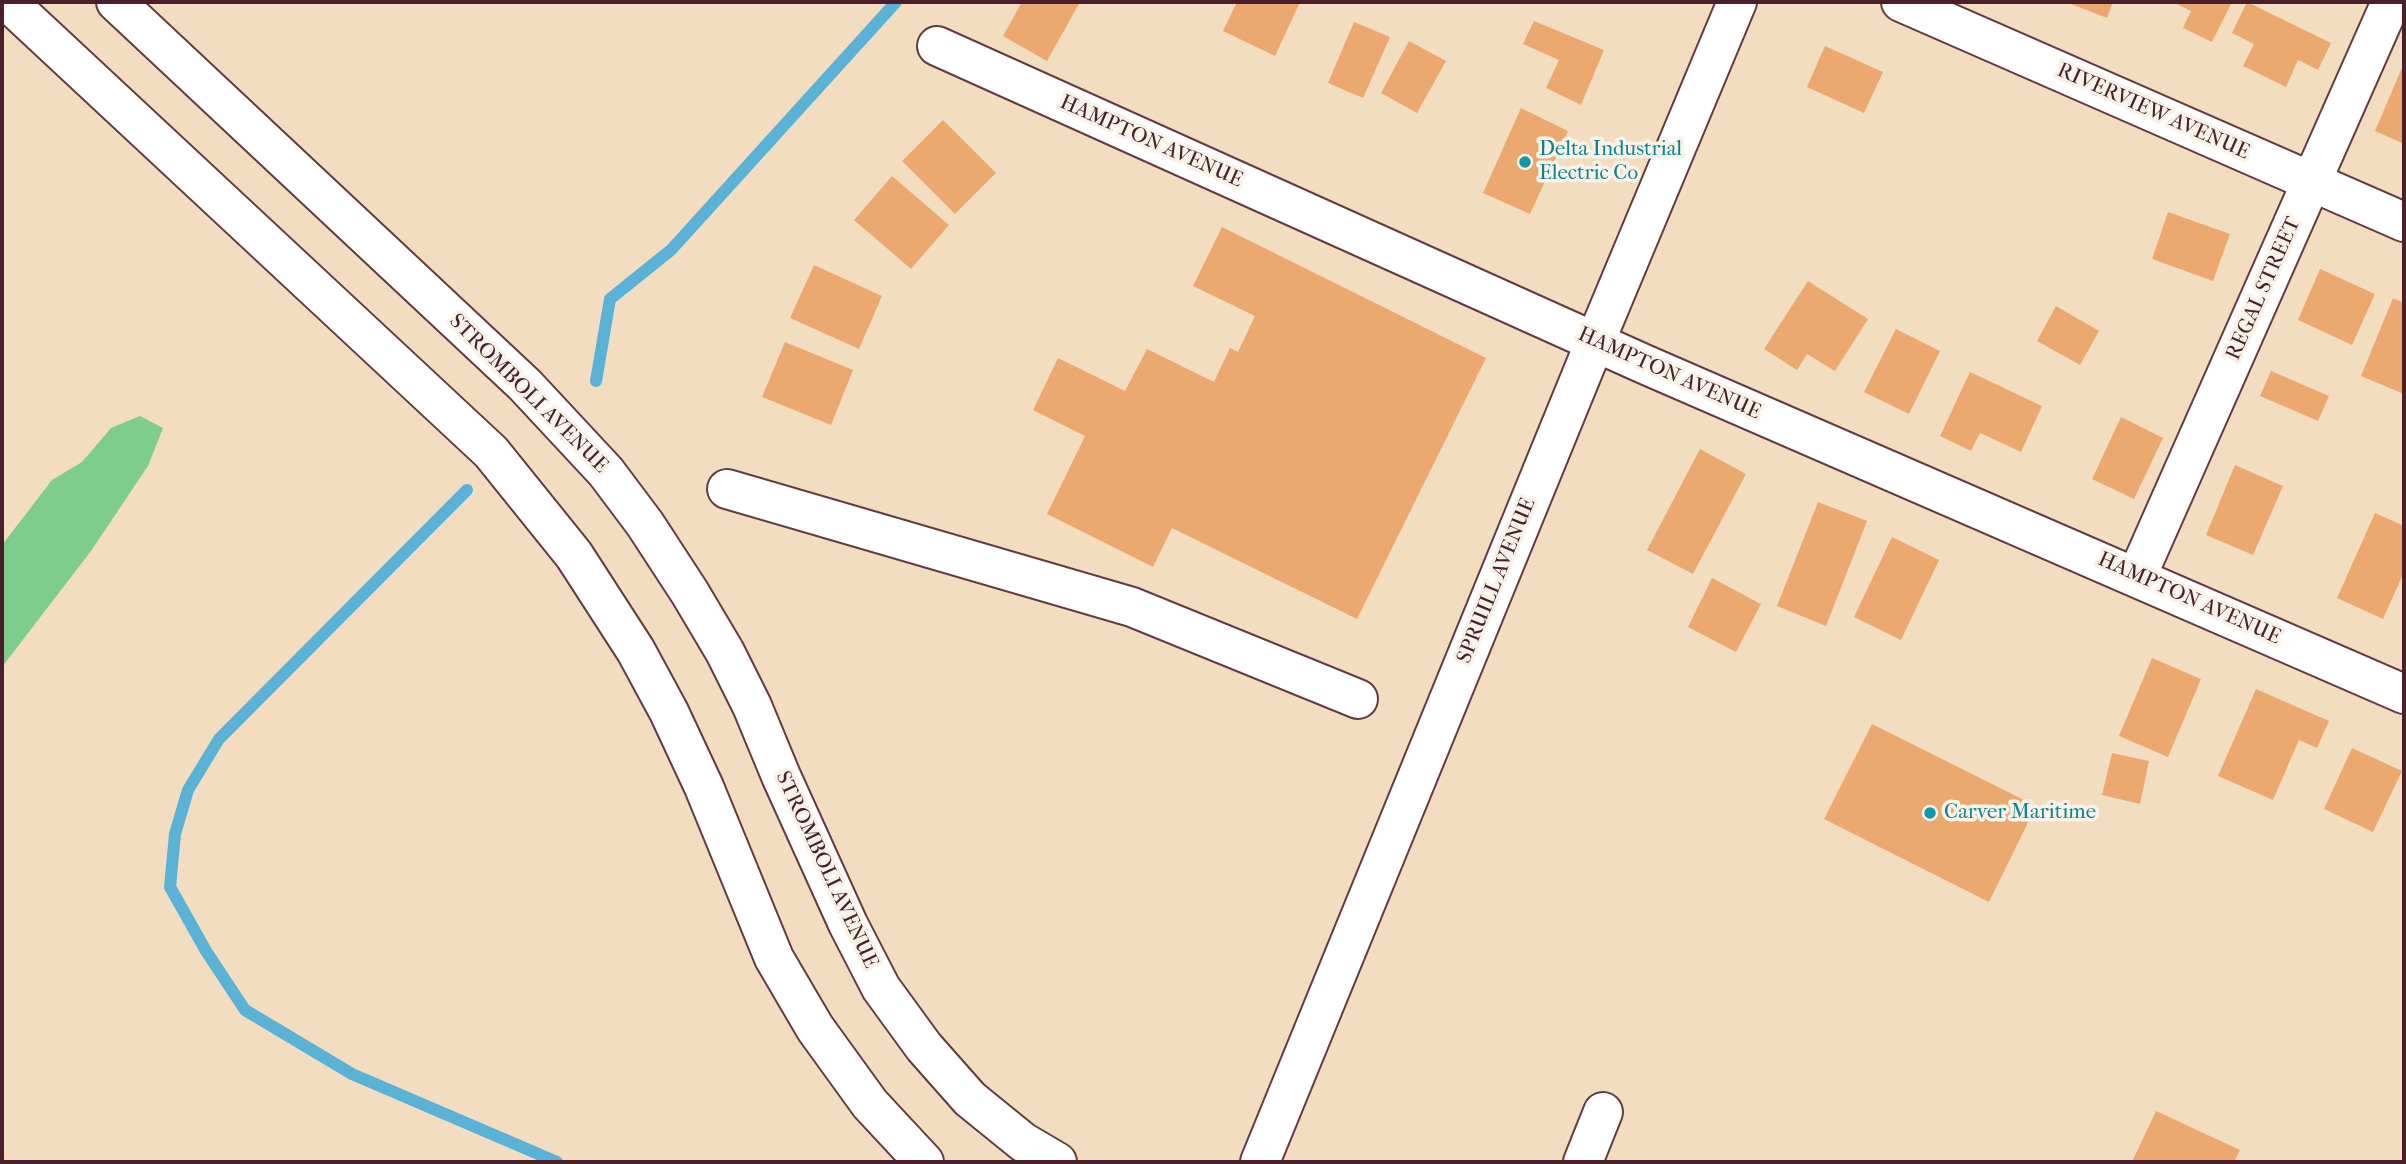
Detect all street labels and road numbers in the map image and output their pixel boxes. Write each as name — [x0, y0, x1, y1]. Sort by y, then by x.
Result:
street label: RIVERVIEW AVENUE — [2053, 58, 2253, 166]
street label: HAMPTON AVENUE — [1056, 90, 1246, 194]
street label: REGAL STREET — [2221, 214, 2307, 364]
street label: STROMBOLI AVENUE — [443, 309, 613, 479]
street label: HAMPTON AVENUE — [1574, 322, 1764, 426]
street label: SPRUILL AVENUE — [1452, 495, 1542, 667]
street label: HAMPTON AVENUE — [2094, 547, 2284, 651]
street label: STROMBOLI AVENUE — [769, 768, 883, 972]

